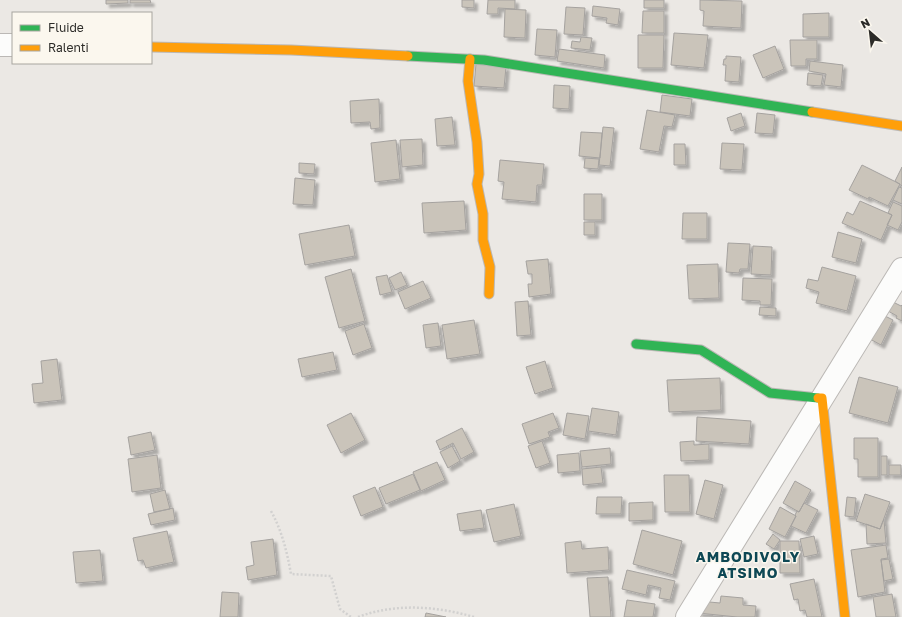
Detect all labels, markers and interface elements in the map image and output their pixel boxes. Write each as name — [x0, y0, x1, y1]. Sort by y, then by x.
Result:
legend — [12, 12, 152, 64]
north arrow — [850, 12, 890, 52]
text: N — [858, 15, 872, 30]
text: Fluide — [48, 20, 84, 35]
text: Ralenti — [48, 40, 89, 55]
district label: AMBODIVOLY ATSIMO — [696, 548, 800, 581]

